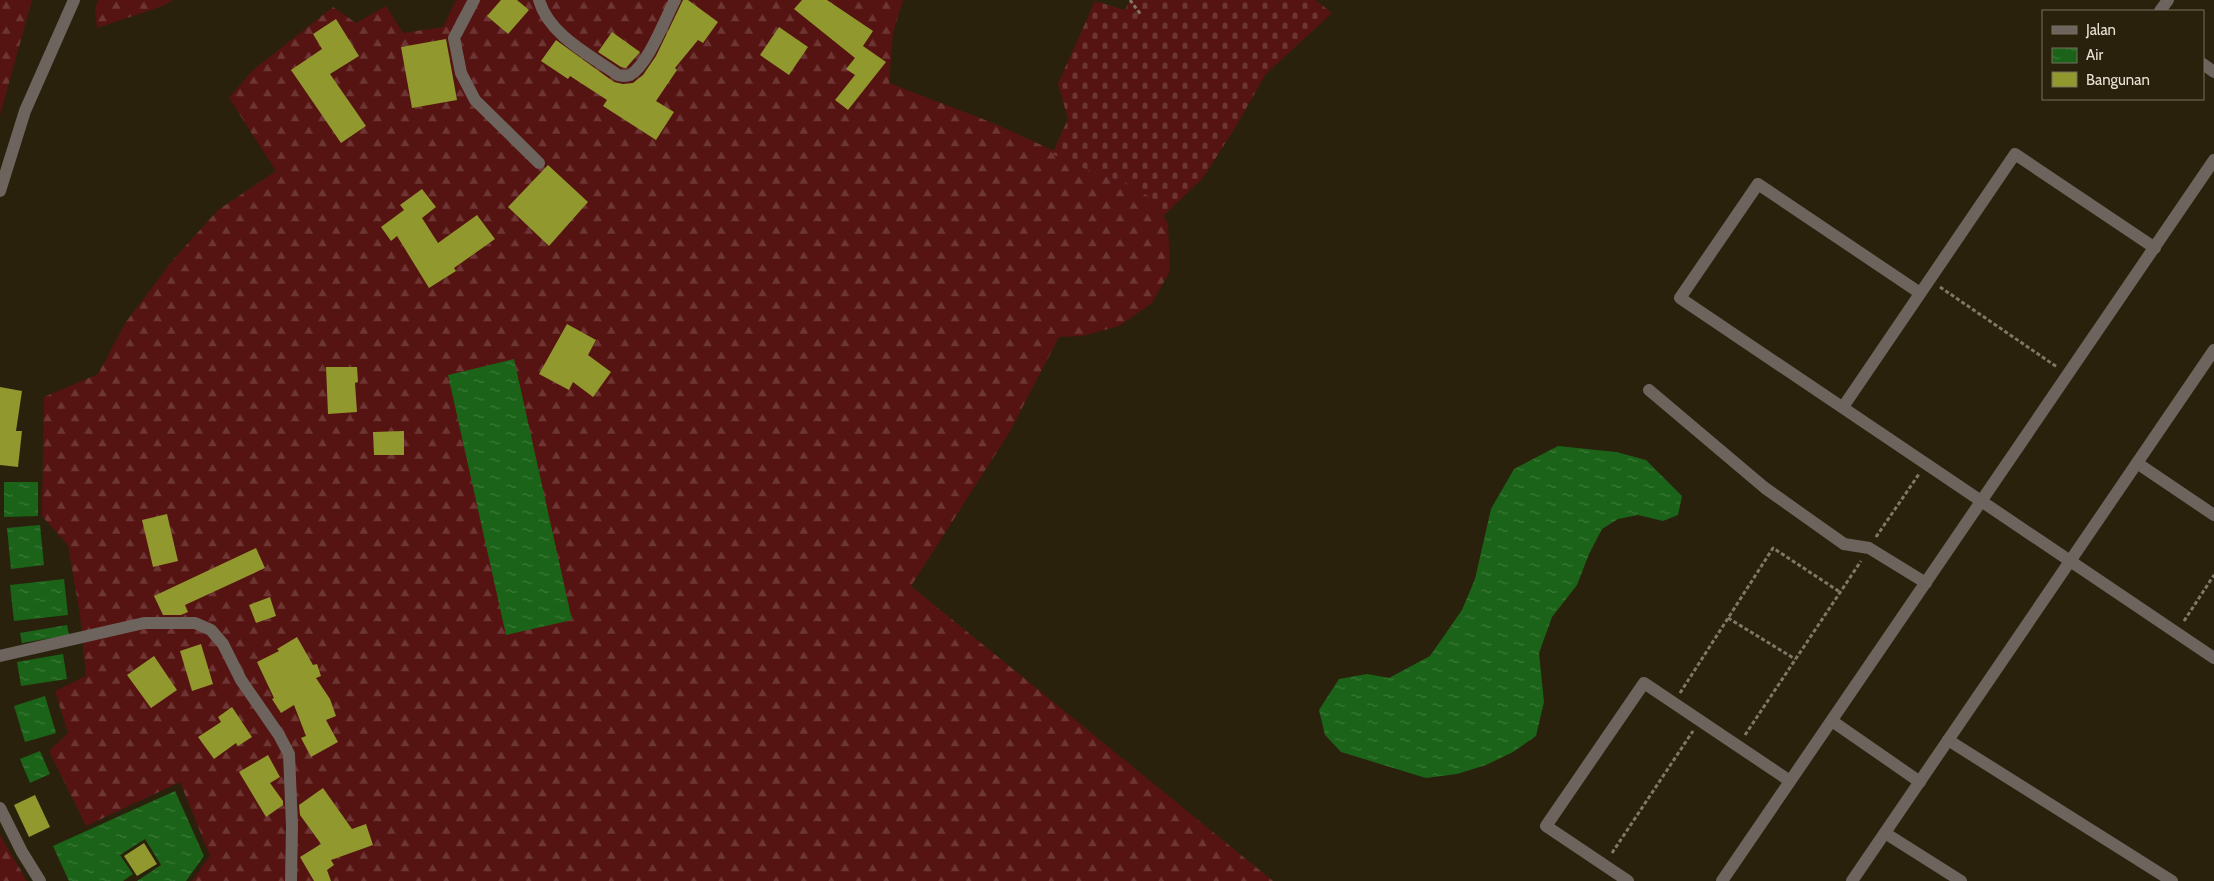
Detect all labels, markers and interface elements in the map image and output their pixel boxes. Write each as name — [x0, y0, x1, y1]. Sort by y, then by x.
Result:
legend — [2042, 10, 2204, 100]
text: Jalan — [2085, 21, 2116, 39]
text: Air — [2086, 46, 2103, 64]
text: Bangunan — [2086, 71, 2150, 89]

